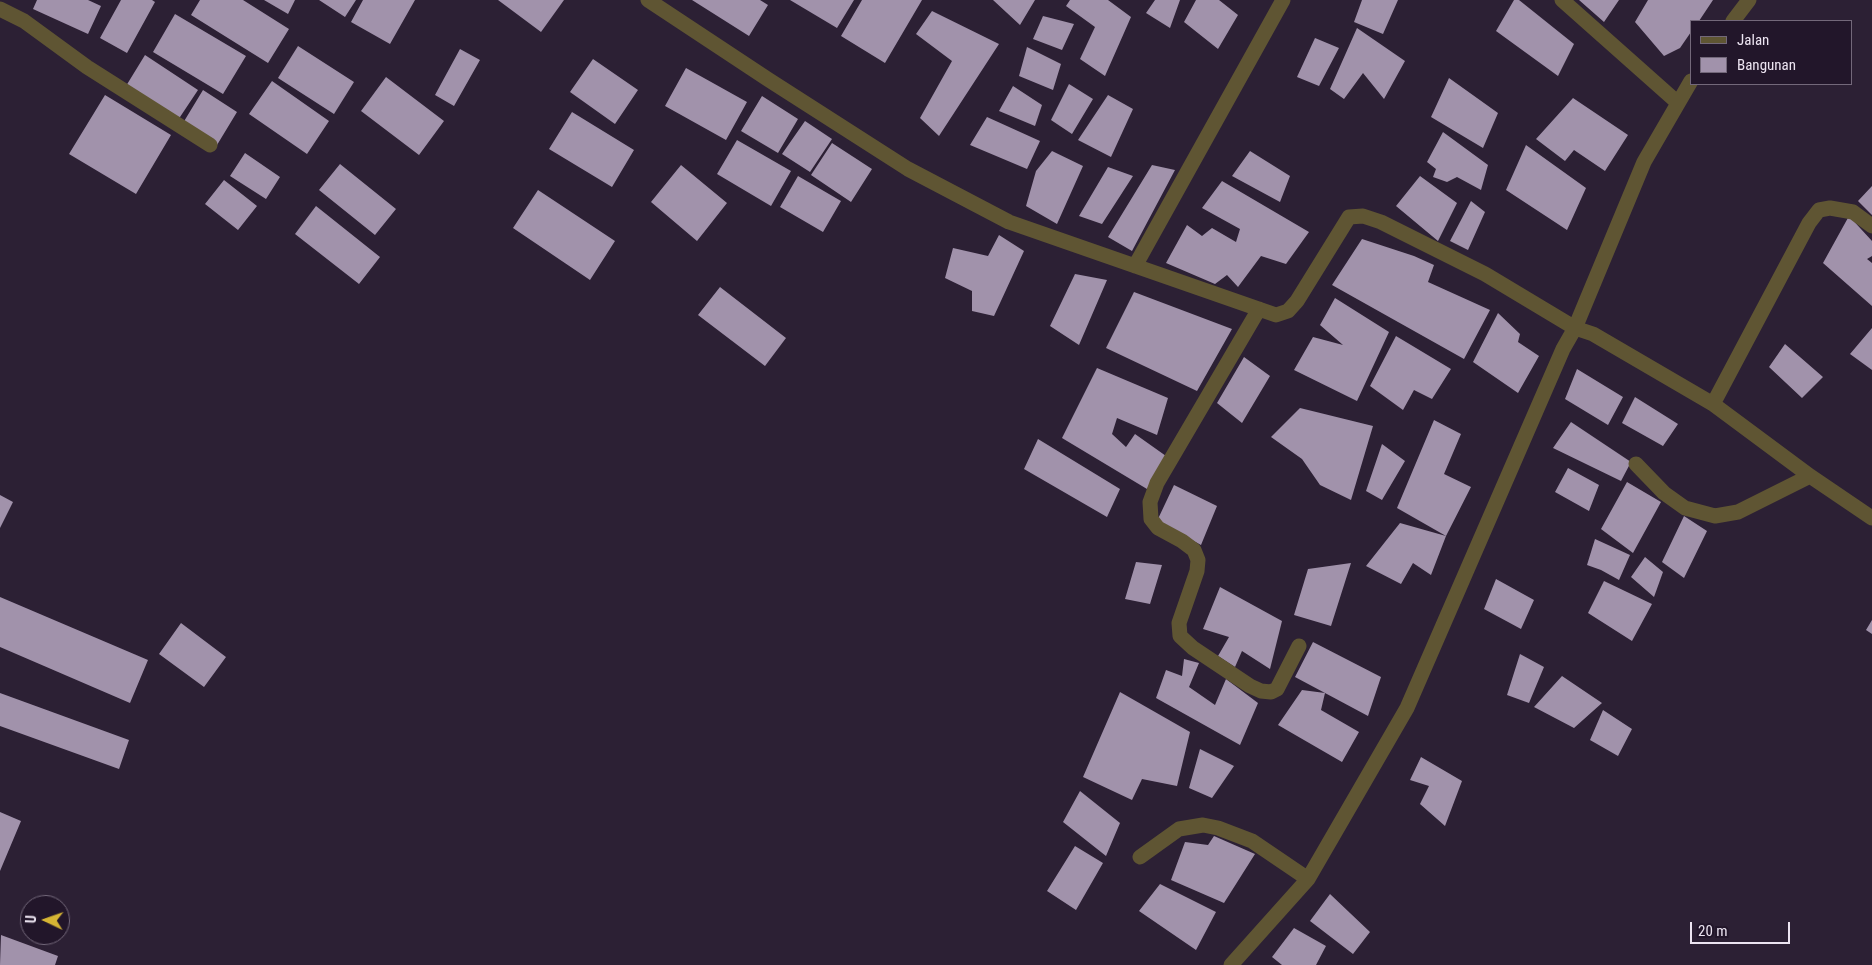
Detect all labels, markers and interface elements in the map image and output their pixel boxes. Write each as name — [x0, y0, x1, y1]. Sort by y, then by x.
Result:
legend — [1690, 20, 1852, 85]
text: Jalan — [1737, 31, 1769, 49]
text: Bangunan — [1737, 56, 1796, 74]
north arrow — [20, 895, 70, 945]
scale bar — [1692, 912, 1792, 944]
text: U — [23, 915, 39, 924]
text: 20 m — [1698, 922, 1728, 940]

